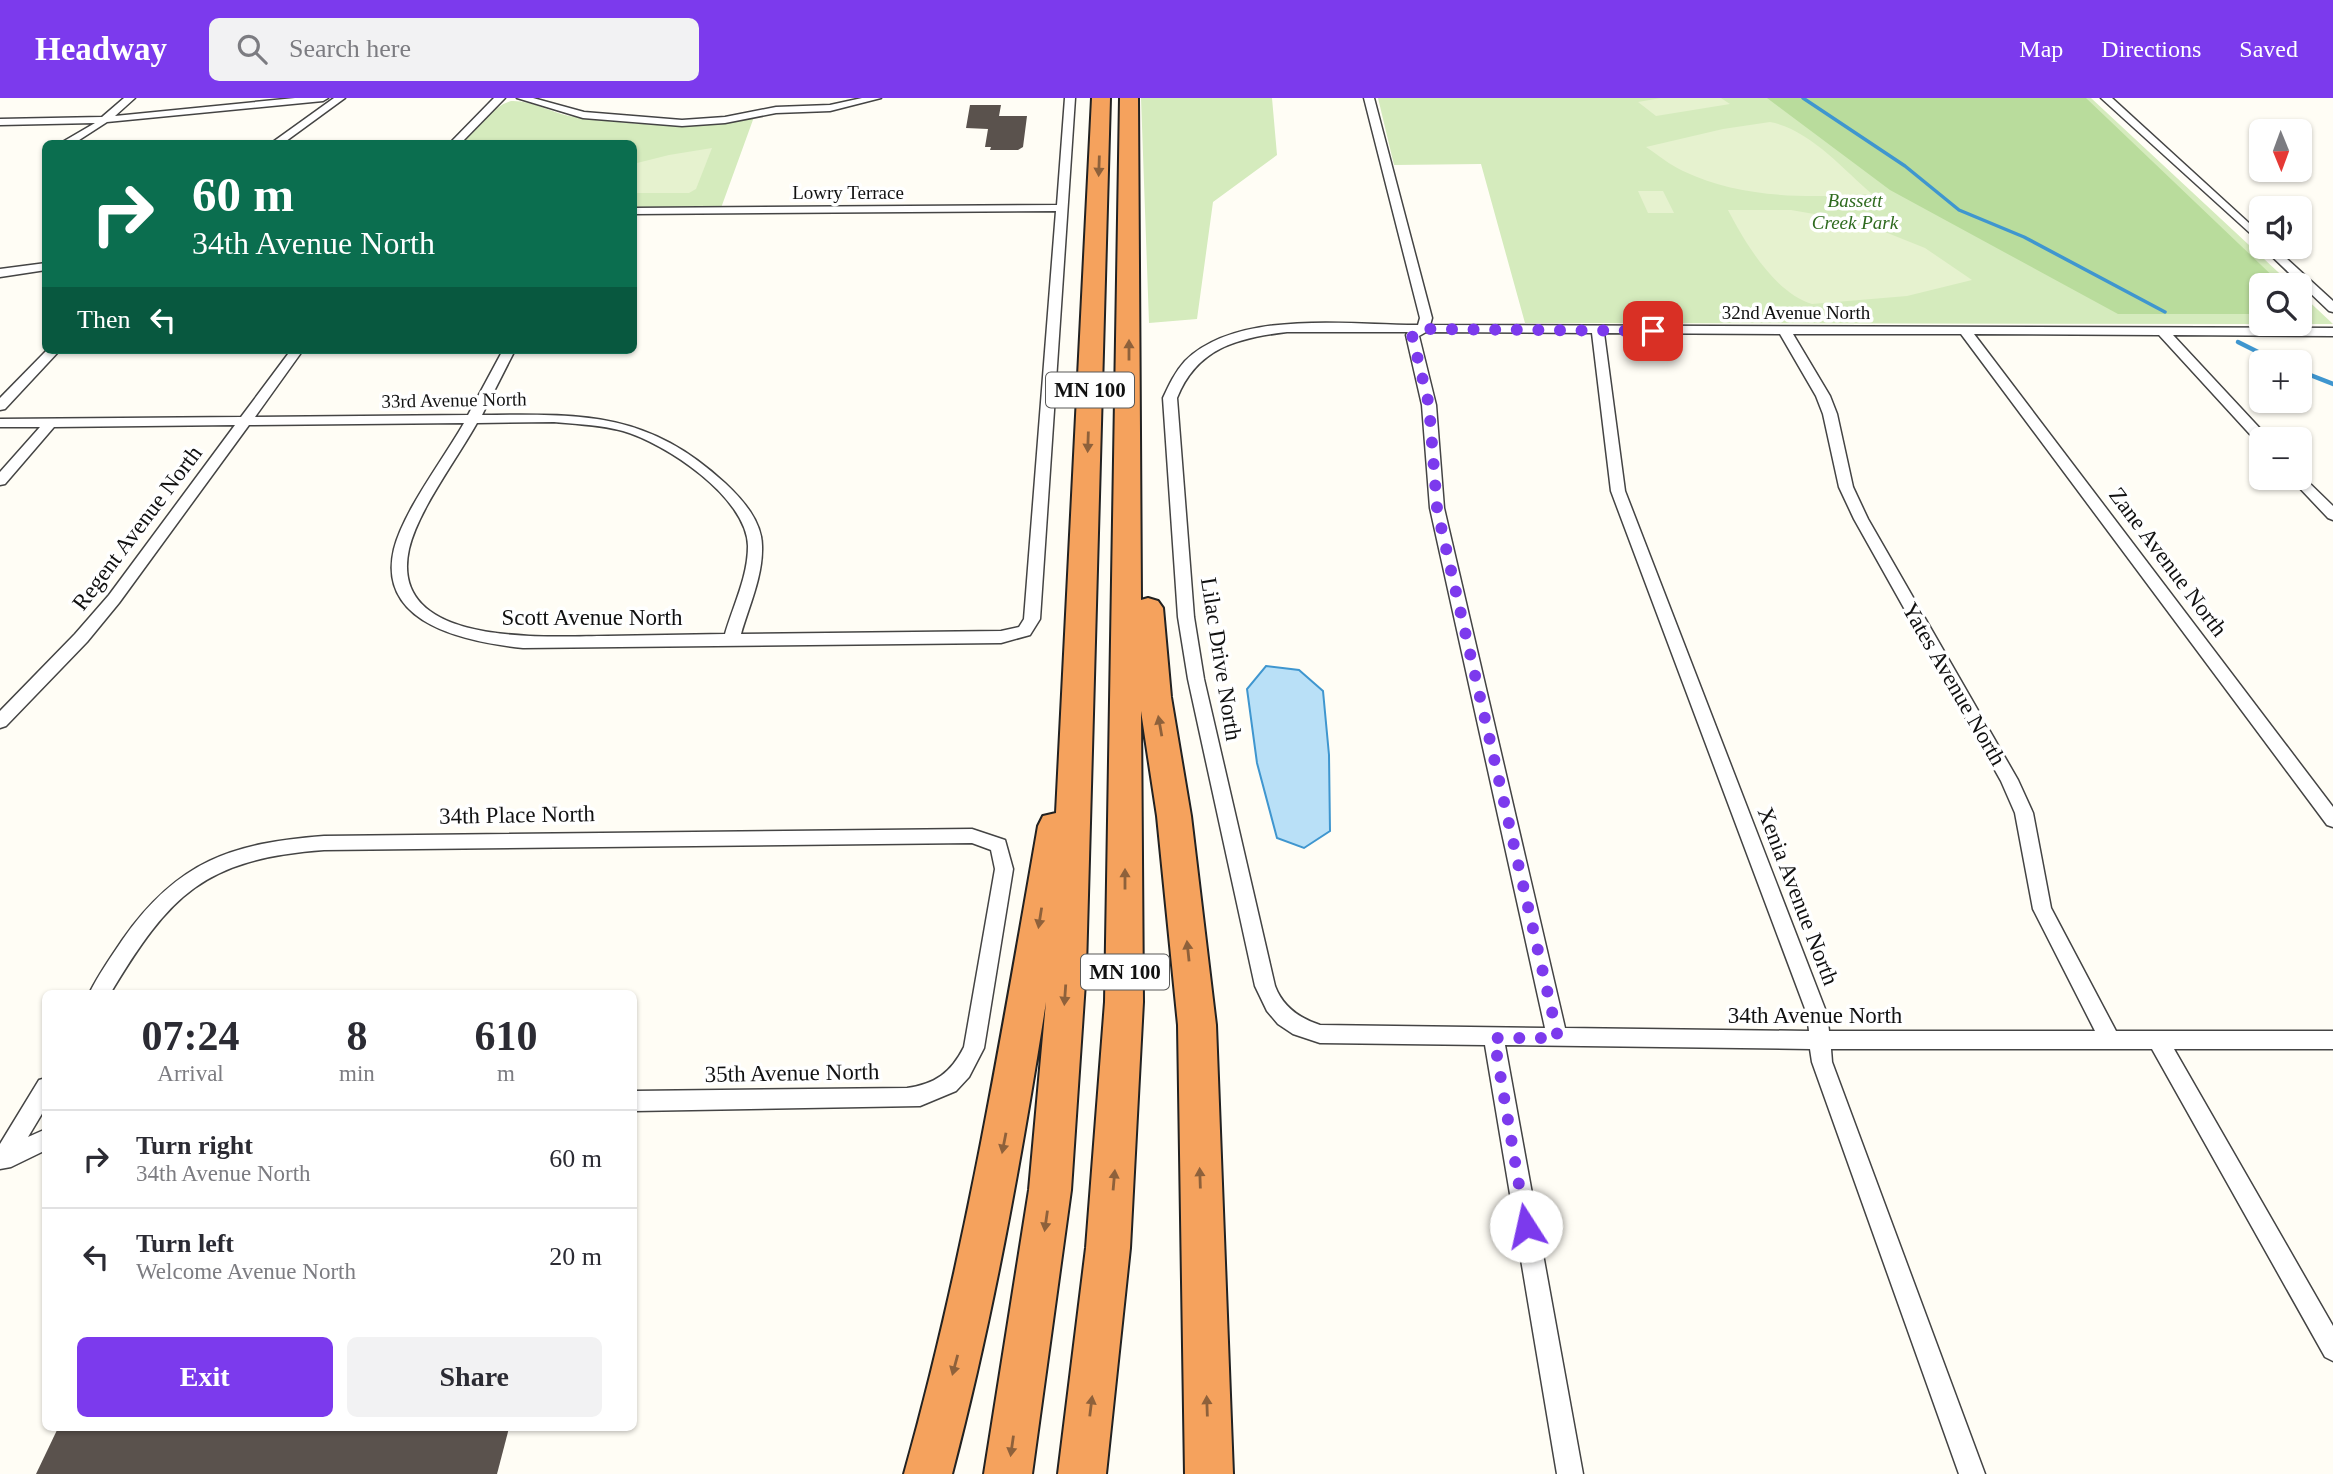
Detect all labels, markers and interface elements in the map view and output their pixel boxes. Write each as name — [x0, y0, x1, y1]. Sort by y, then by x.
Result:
search box — [209, 18, 699, 81]
icon: search — [233, 30, 271, 68]
text: Headway — [35, 31, 167, 67]
text: Search here — [289, 34, 411, 63]
text: Map — [2019, 36, 2063, 62]
text: Directions — [2101, 36, 2201, 62]
text: Saved — [2239, 36, 2298, 62]
north arrow — [2249, 119, 2312, 182]
map controls — [2249, 119, 2312, 490]
one-way arrow — [1093, 155, 1104, 177]
text: 60 m — [192, 167, 294, 222]
icon: right — [77, 168, 168, 259]
street label: Lowry Terrace — [792, 182, 904, 203]
park label: Bassett Creek Park — [1812, 190, 1899, 233]
button: sound — [2249, 196, 2312, 259]
text: 34th Avenue North — [192, 225, 435, 261]
button: search — [2249, 273, 2312, 336]
icon: left — [144, 301, 182, 339]
pin — [1623, 301, 1683, 361]
street label: 32nd Avenue North — [1722, 302, 1871, 323]
text: Then — [77, 305, 130, 334]
icon: arrive — [1634, 312, 1672, 350]
one-way arrow — [1123, 339, 1135, 361]
button: + — [2249, 350, 2312, 413]
road number: MN 100 — [1046, 372, 1134, 408]
street label: 33rd Avenue North — [381, 388, 527, 412]
button: − — [2249, 427, 2312, 490]
one-way arrow — [1082, 432, 1093, 454]
street label: Regent Avenue North — [67, 441, 207, 615]
street label: Zane Avenue North — [2104, 483, 2232, 642]
street label: Lilac Drive North — [1196, 576, 1246, 743]
street label: Yates Avenue North — [1897, 598, 2011, 770]
street label: Scott Avenue North — [502, 605, 683, 630]
one-way arrow — [1154, 715, 1165, 737]
street label: 34th Place North — [439, 801, 596, 829]
street label: Xenia Avenue North — [1753, 803, 1844, 989]
one-way arrow — [1119, 868, 1131, 890]
one-way arrow — [1034, 907, 1045, 929]
one-way arrow — [1182, 940, 1193, 962]
road number: MN 100 — [1081, 954, 1169, 990]
one-way arrow — [1059, 984, 1070, 1006]
street label: 34th Avenue North — [1728, 1003, 1903, 1028]
text: 07:24 — [142, 1013, 240, 1059]
text: 8 — [346, 1013, 367, 1059]
text: 610 — [474, 1013, 537, 1059]
street label: 35th Avenue North — [704, 1059, 880, 1087]
text: Arrival — [157, 1061, 224, 1086]
text: min — [339, 1061, 375, 1086]
text: m — [497, 1061, 515, 1086]
text: Turn right — [136, 1131, 253, 1160]
one-way arrow — [999, 1132, 1010, 1154]
icon: right — [77, 1140, 115, 1178]
text: 60 m — [549, 1144, 602, 1173]
text: 34th Avenue North — [136, 1161, 311, 1186]
one-way arrow — [1194, 1167, 1205, 1189]
one-way arrow — [1109, 1169, 1120, 1191]
position arrow — [1489, 1189, 1563, 1263]
one-way arrow — [1040, 1210, 1051, 1232]
text: Turn left — [136, 1229, 234, 1258]
icon: left — [77, 1238, 115, 1276]
text: 20 m — [549, 1242, 602, 1271]
text: Welcome Avenue North — [136, 1259, 356, 1284]
button: Exit — [77, 1337, 333, 1417]
button: Share — [347, 1337, 602, 1417]
one-way arrow — [949, 1354, 960, 1376]
one-way arrow — [1086, 1395, 1097, 1417]
one-way arrow — [1201, 1395, 1212, 1417]
one-way arrow — [1007, 1436, 1018, 1458]

